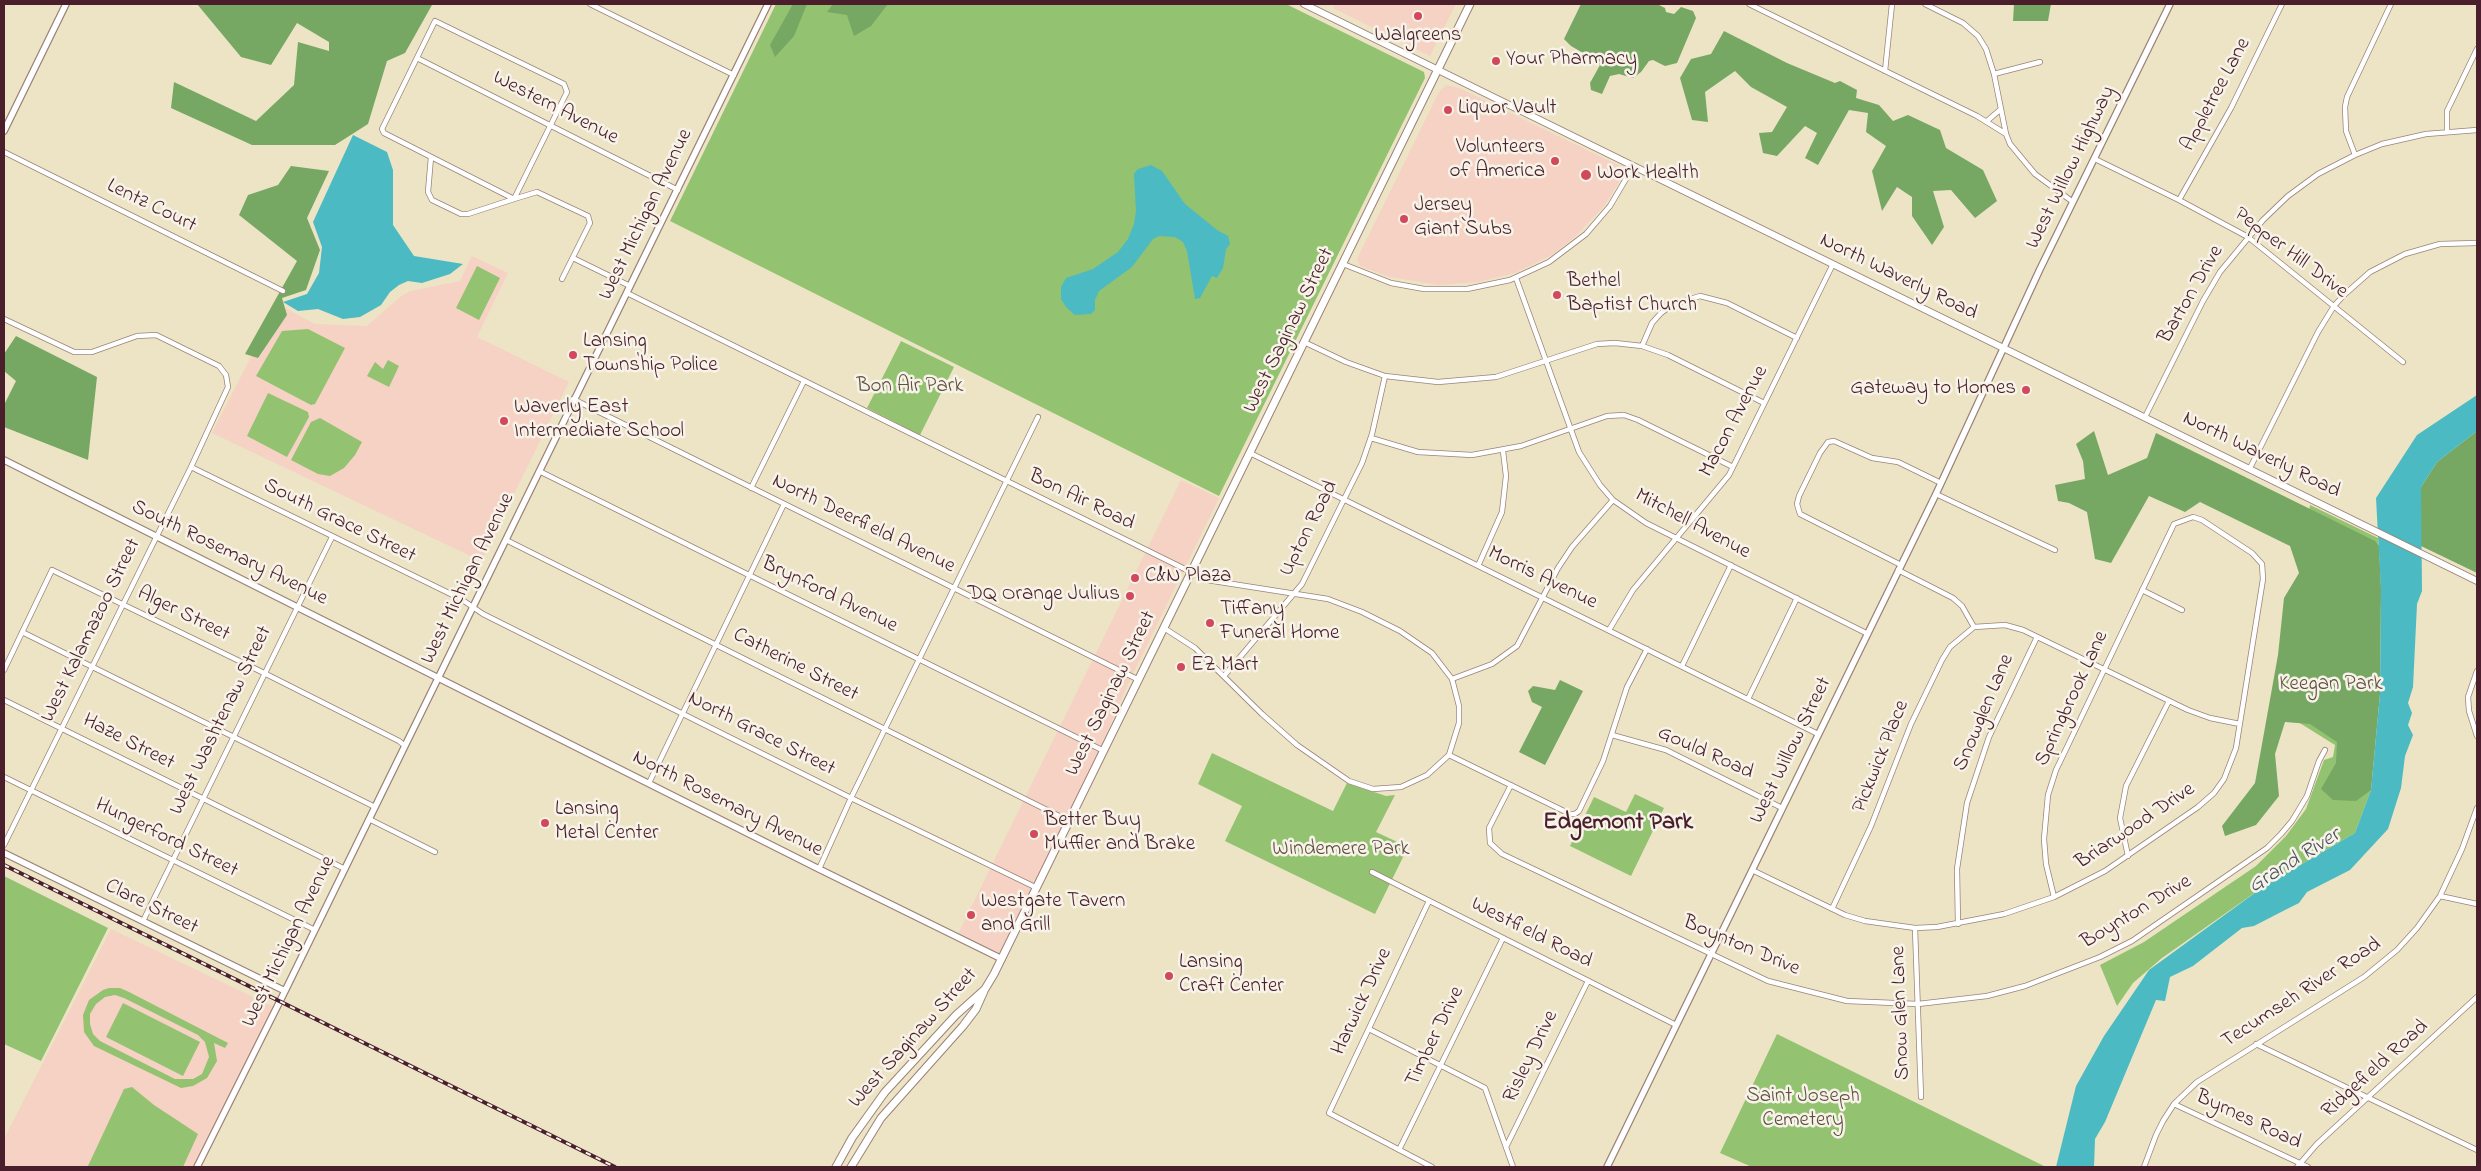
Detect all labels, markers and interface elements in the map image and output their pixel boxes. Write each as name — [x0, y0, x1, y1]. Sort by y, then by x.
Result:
marker: Walgreens — [1412, 10, 1424, 22]
place label: Walgreens — [1375, 24, 1461, 50]
street label: Appletree Lane — [2177, 34, 2257, 156]
place label: Your Pharmacy — [1506, 48, 1637, 74]
marker: Your Pharmacy — [1490, 55, 1502, 67]
street label: Western Avenue — [488, 67, 622, 151]
street label: West Willow Highway — [2022, 82, 2122, 254]
place label: Liquor Vault — [1458, 97, 1557, 123]
marker: Liquor Vault — [1442, 104, 1454, 116]
street label: West Michigan Avenue — [595, 125, 699, 305]
place label: Volunteers of America — [1449, 136, 1545, 186]
marker: Volunteers of America — [1549, 155, 1561, 167]
place label: Work Health — [1597, 162, 1699, 188]
marker: Work Health — [1579, 168, 1593, 182]
street label: Lentz Court — [102, 175, 200, 239]
place label: Jersey Giant Subs — [1414, 194, 1512, 244]
street label: Pepper Hill Drive — [2228, 203, 2352, 305]
marker: Jersey Giant Subs — [1398, 213, 1410, 225]
street label: North Waverly Road — [1815, 229, 1981, 327]
street label: Barton Drive — [2154, 241, 2230, 349]
street label: West Saginaw Street — [1239, 244, 1341, 418]
place label: Bethel Baptist Church — [1567, 270, 1697, 320]
marker: Bethel Baptist Church — [1551, 289, 1563, 301]
place label: Lansing Township Police — [583, 330, 718, 380]
marker: Lansing Township Police — [567, 349, 579, 361]
street label: Macon Avenue — [1695, 362, 1775, 482]
park label: Bon Air Park — [856, 375, 964, 401]
place label: Gateway to Homes — [1850, 377, 2016, 403]
marker: Gateway to Homes — [2020, 384, 2032, 396]
place label: Waverly East Intermediate School — [514, 396, 684, 446]
street label: North Waverly Road — [2178, 407, 2344, 505]
marker: Waverly East Intermediate School — [498, 415, 510, 427]
street label: Bon Air Road — [1024, 465, 1138, 537]
street label: North Deerfield Avenue — [767, 470, 959, 580]
street label: South Grace Street — [259, 474, 419, 570]
street label: Upton Road — [1275, 477, 1345, 581]
street label: Mitchell Avenue — [1630, 484, 1754, 566]
street label: West Michigan Avenue — [417, 489, 521, 669]
street label: South Rosemary Avenue — [127, 496, 331, 612]
street label: West Kalamazoo Street — [37, 535, 147, 727]
street label: Morris Avenue — [1483, 542, 1601, 616]
street label: Brynford Avenue — [757, 552, 901, 640]
place label: C&N Plaza — [1145, 565, 1231, 591]
marker: C&N Plaza — [1129, 572, 1141, 584]
street label: Alger Street — [133, 582, 233, 648]
place label: DQ Orange Julius — [968, 583, 1120, 609]
marker: DQ Orange Julius — [1124, 590, 1136, 602]
place label: Tiffany Funeral Home — [1220, 598, 1339, 648]
street label: West Saginaw Street — [1061, 607, 1163, 781]
marker: Tiffany Funeral Home — [1204, 617, 1216, 629]
street label: West Washtenaw Street — [165, 622, 279, 820]
street label: Catherine Street — [728, 624, 862, 708]
street label: Springbrook Lane — [2031, 627, 2115, 771]
street label: Snowglen Lane — [1949, 651, 2021, 775]
place label: EZ Mart — [1191, 654, 1259, 680]
marker: EZ Mart — [1175, 661, 1187, 673]
park label: Keegan Park — [2279, 673, 2383, 699]
street label: West Willow Street — [1746, 674, 1838, 828]
street label: North Grace Street — [683, 687, 839, 783]
street label: Pickwick Place — [1848, 697, 1916, 817]
street label: Haze Street — [78, 709, 178, 777]
street label: Gould Road — [1653, 722, 1757, 786]
street label: North Rosemary Avenue — [628, 746, 826, 864]
street label: Briarwood Drive — [2072, 778, 2200, 876]
street label: Hungerford Street — [90, 794, 242, 884]
place label: Lansing Metal Center — [555, 798, 659, 848]
place label: Better Buy Muffler and Brake — [1044, 809, 1195, 859]
district label: Edgemont Park — [1543, 810, 1693, 838]
marker: Lansing Metal Center — [539, 817, 551, 829]
water label: Grand River — [2244, 823, 2346, 901]
marker: Better Buy Muffler and Brake — [1028, 828, 1040, 840]
park label: Windemere Park — [1272, 838, 1410, 864]
street label: West Michigan Avenue — [238, 852, 342, 1032]
street label: Boynton Drive — [2077, 870, 2197, 956]
street label: Clare Street — [100, 875, 202, 941]
place label: Westgate Tavern and Grill — [981, 890, 1125, 940]
street label: Westfield Road — [1466, 893, 1596, 975]
marker: Westgate Tavern and Grill — [965, 909, 977, 921]
street label: Boynton Drive — [1679, 911, 1803, 983]
street label: Tecumseh River Road — [2217, 933, 2387, 1055]
street label: Harwick Drive — [1327, 944, 1399, 1060]
street label: Snow Glen Lane — [1887, 945, 1917, 1081]
place label: Lansing Craft Center — [1179, 951, 1284, 1001]
street label: West Saginaw Street — [844, 964, 984, 1114]
marker: Lansing Craft Center — [1163, 970, 1175, 982]
street label: Timber Drive — [1401, 983, 1471, 1091]
street label: Risley Drive — [1499, 1007, 1565, 1107]
street label: Ridgefield Road — [2317, 1015, 2435, 1125]
park label: Saint Joseph Cemetery — [1746, 1085, 1860, 1135]
street label: Byrnes Road — [2191, 1086, 2305, 1156]

